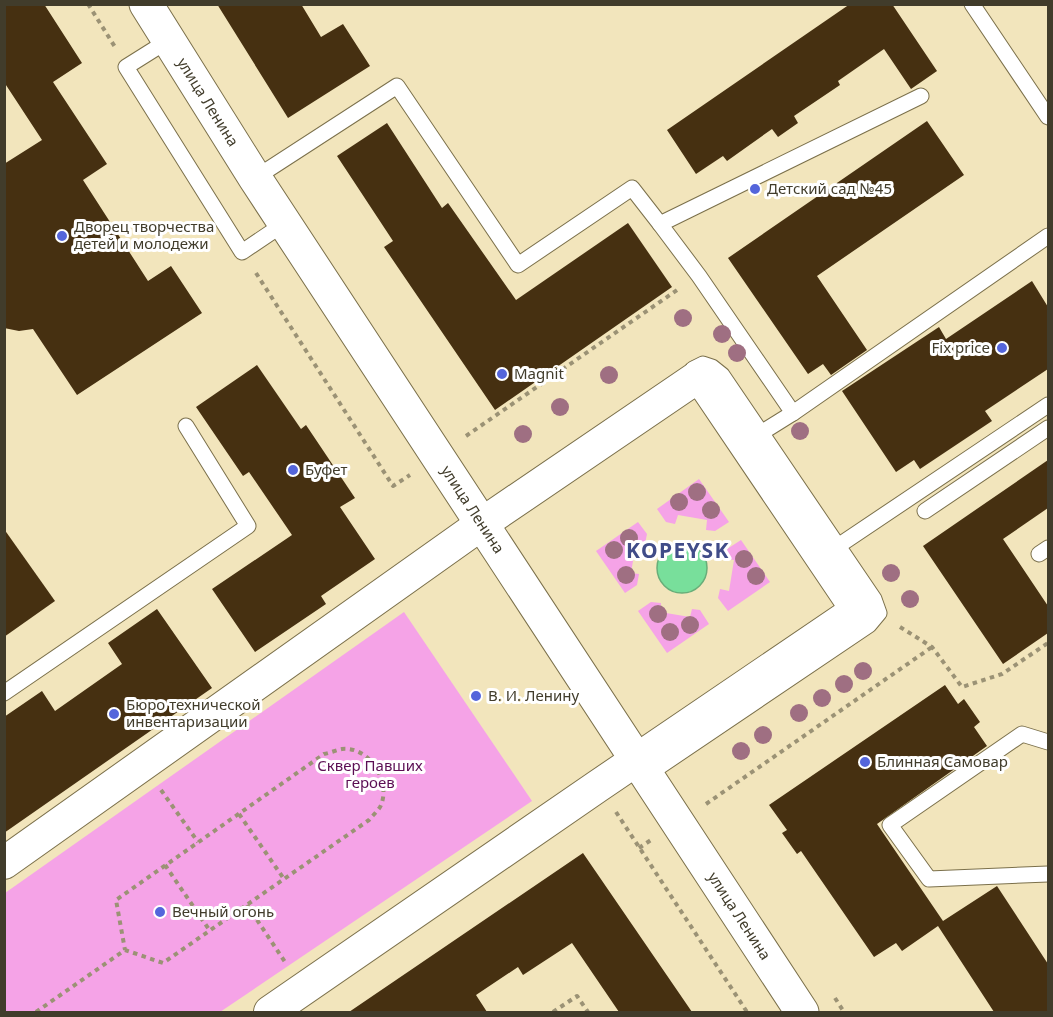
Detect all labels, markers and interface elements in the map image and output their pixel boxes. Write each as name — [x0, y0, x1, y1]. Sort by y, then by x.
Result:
street label: улица Ленина — [173, 54, 244, 150]
place label: Детский сад №45 — [767, 178, 892, 198]
marker: Детский сад №45 — [748, 182, 762, 196]
place label: Дворец творчества детей и молодежи — [74, 216, 214, 253]
marker: Дворец творчества детей и молодежи — [55, 229, 69, 243]
place label: Fix price — [932, 337, 990, 357]
marker: Fix price — [995, 341, 1009, 355]
place label: Magnit — [514, 363, 564, 383]
marker: Magnit — [495, 367, 509, 381]
place label: Буфет — [305, 459, 347, 479]
street label: улица Ленина — [437, 461, 510, 557]
marker: Буфет — [286, 463, 300, 477]
district label: KOPEYSK — [626, 536, 730, 564]
place label: В. И. Ленину — [488, 685, 579, 705]
marker: В. И. Ленину — [469, 689, 483, 703]
place label: Бюро технической инвентаризации — [126, 694, 261, 731]
marker: Бюро технической инвентаризации — [107, 707, 121, 721]
place label: Блинная Самовар — [877, 751, 1008, 771]
park label: Сквер Павших героев — [317, 755, 423, 792]
marker: Блинная Самовар — [858, 755, 872, 769]
street label: улица Ленина — [704, 868, 776, 963]
place label: Вечный огонь — [172, 901, 274, 921]
marker: Вечный огонь — [153, 905, 167, 919]

